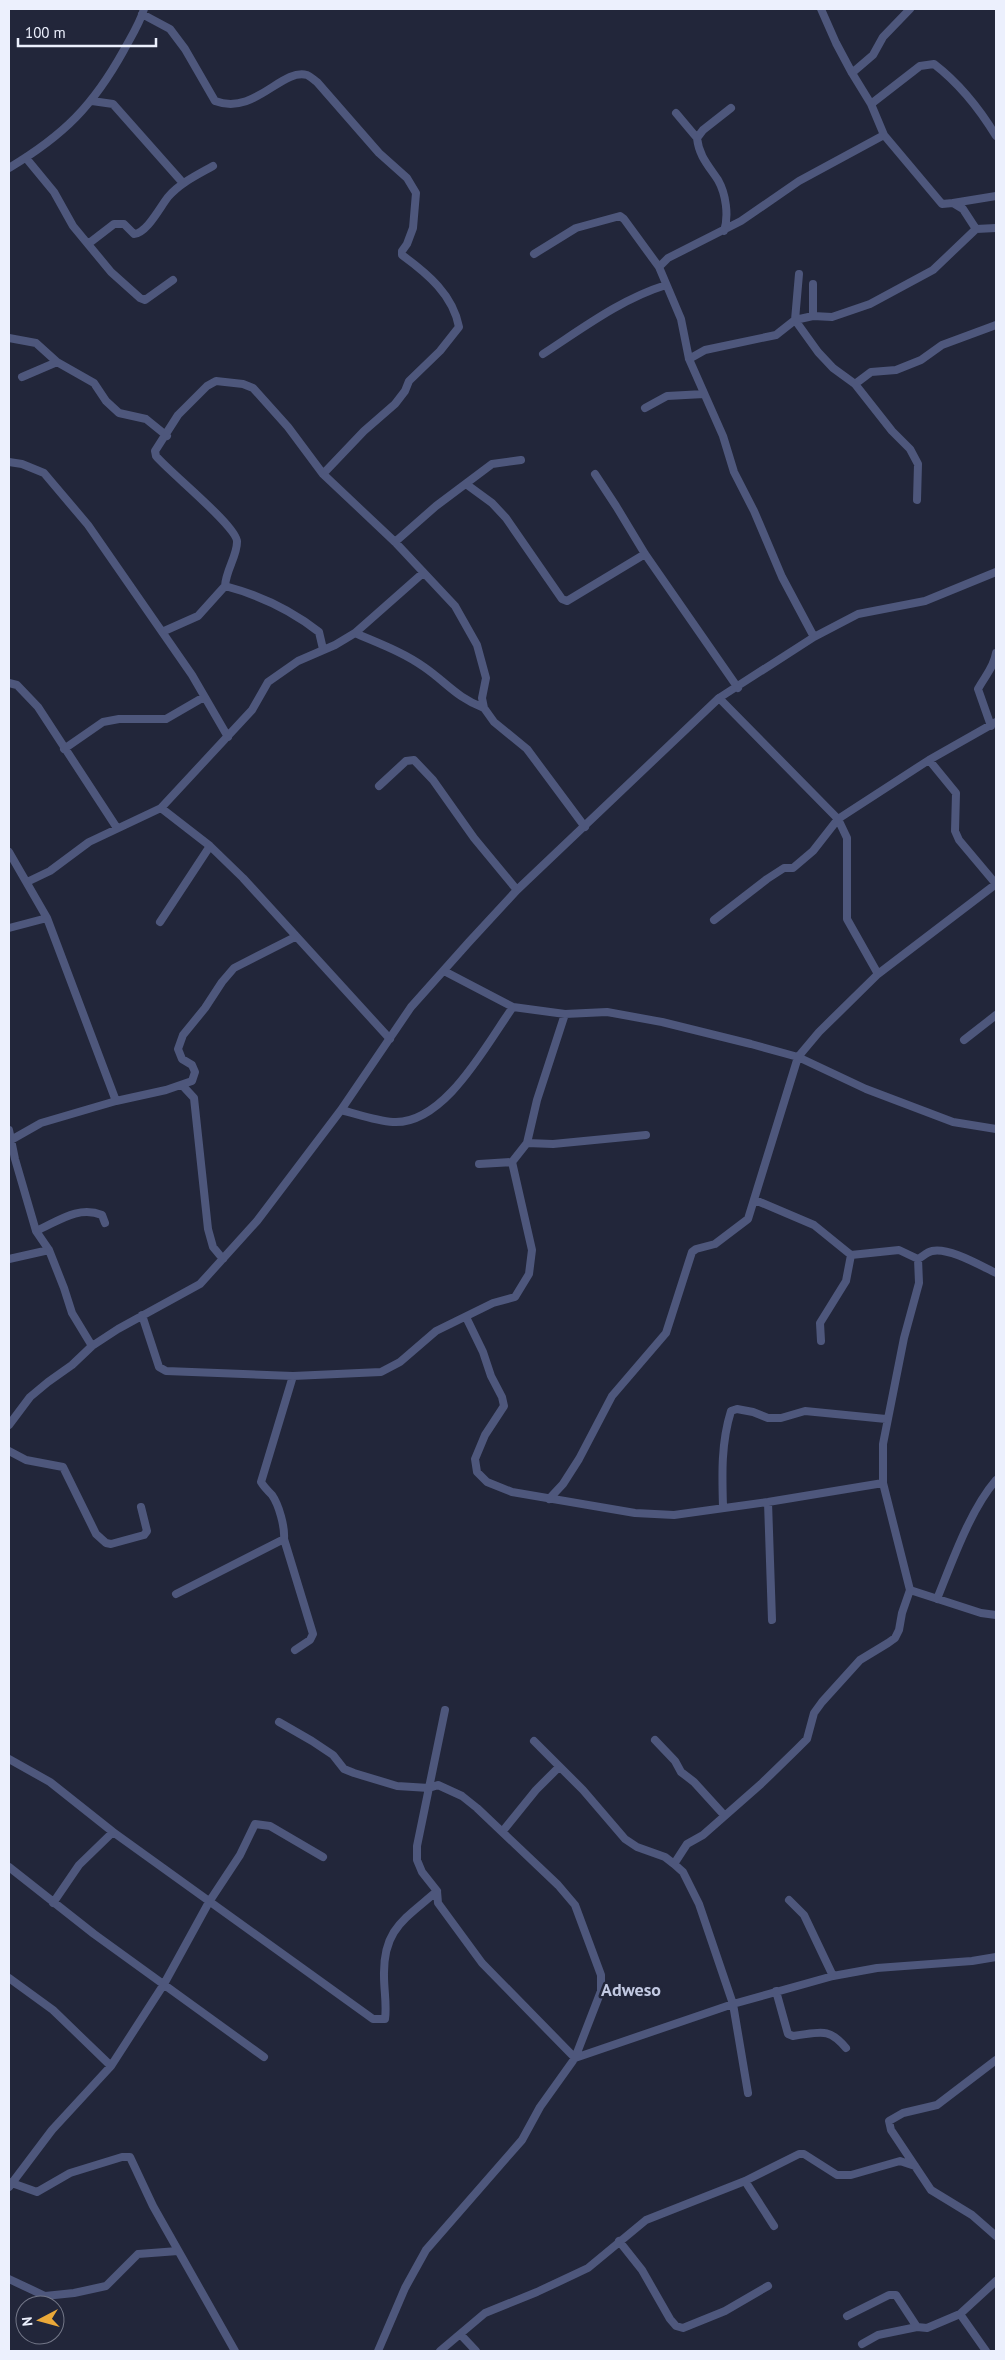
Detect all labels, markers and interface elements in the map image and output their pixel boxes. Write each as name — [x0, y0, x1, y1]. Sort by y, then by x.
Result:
scale bar — [18, 15, 155, 47]
text: 100 m — [25, 23, 66, 42]
district label: Adweso — [601, 1978, 661, 2001]
north arrow — [15, 2295, 65, 2345]
text: N — [18, 2316, 37, 2327]

